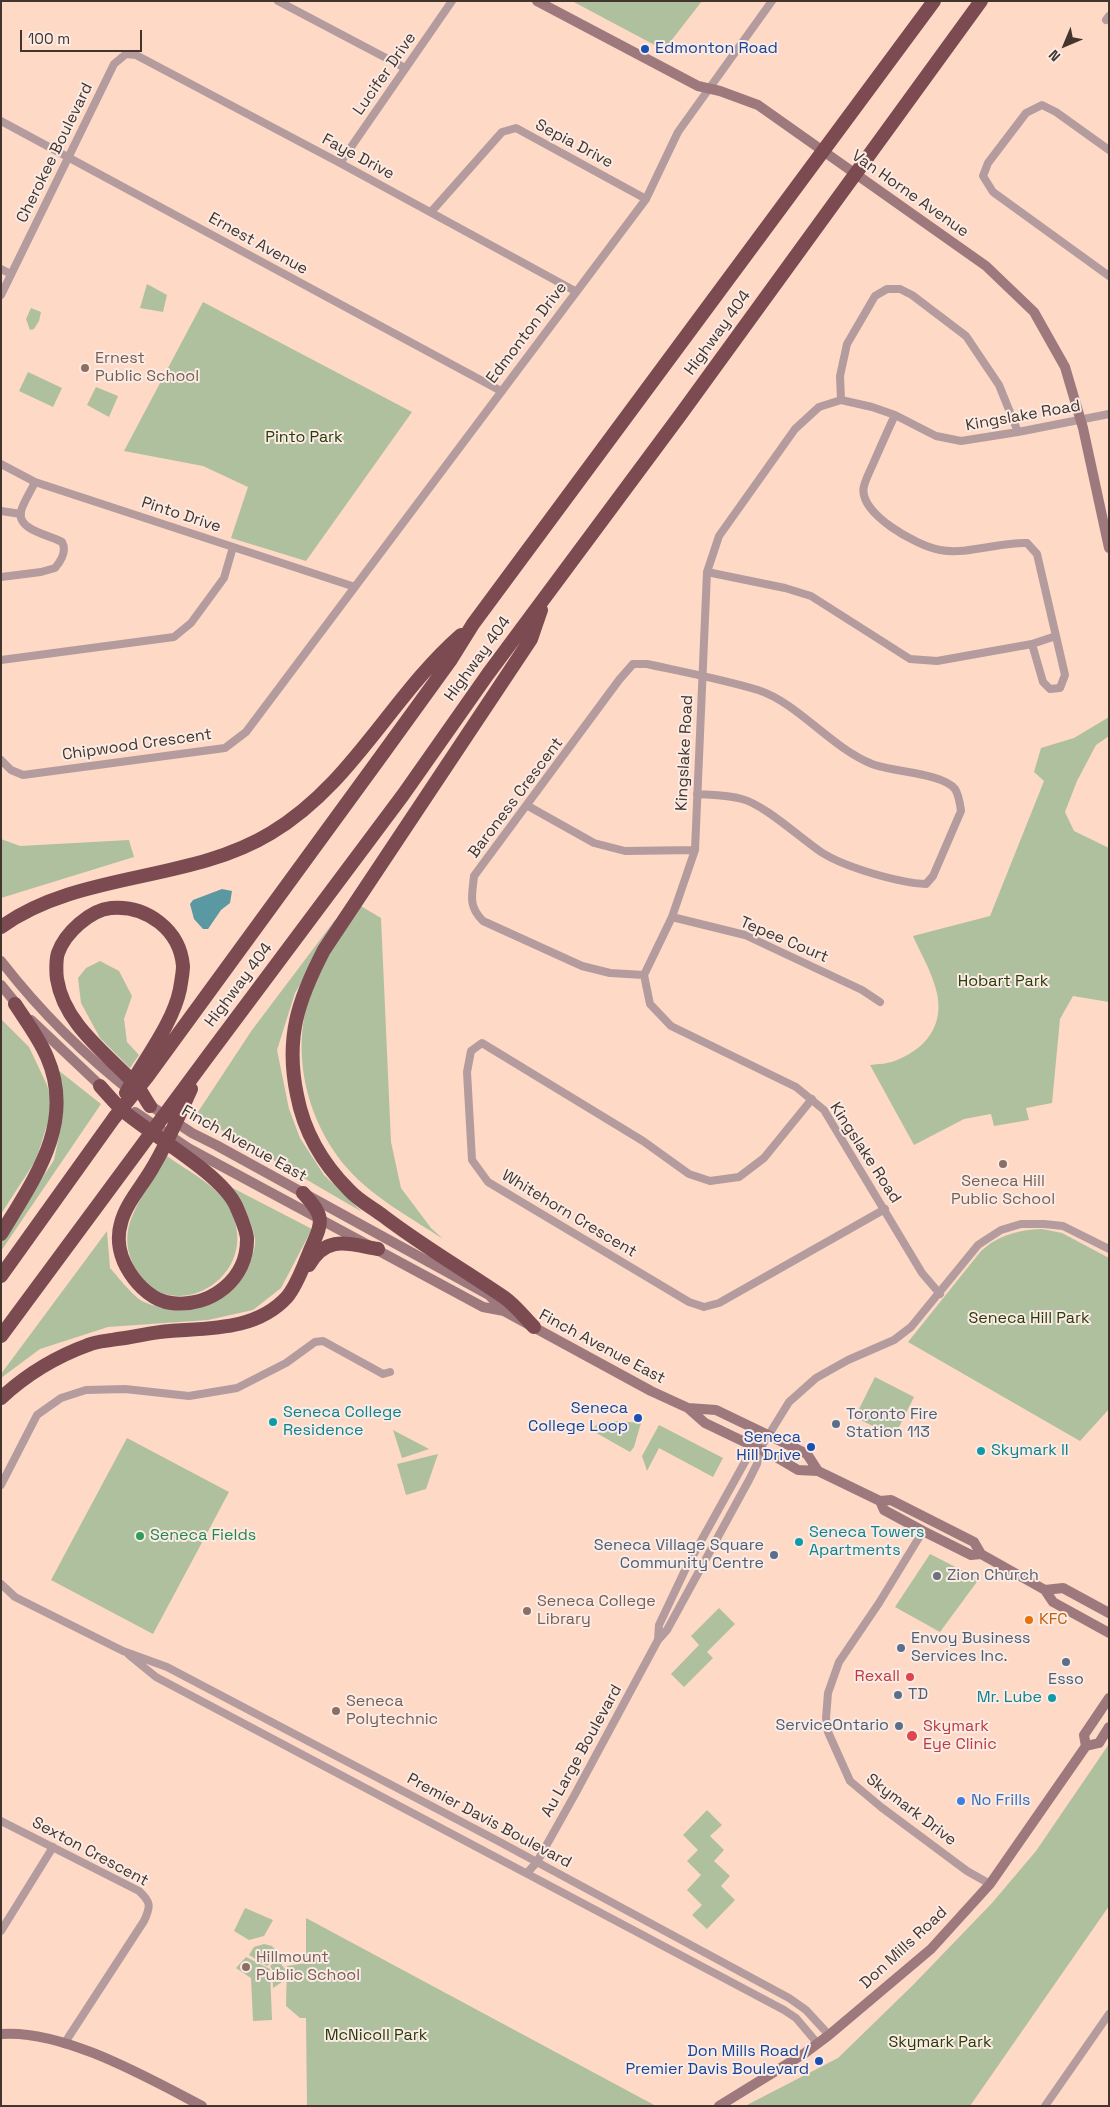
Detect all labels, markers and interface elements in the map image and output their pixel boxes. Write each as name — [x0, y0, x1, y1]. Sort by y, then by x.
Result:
scale bar — [22, 20, 145, 52]
north arrow — [1040, 20, 1090, 70]
text: 100 m — [28, 29, 70, 48]
street label: Lucifer Drive — [349, 29, 421, 119]
place label: Edmonton Road — [655, 39, 778, 59]
marker: Edmonton Road — [639, 43, 651, 55]
text: N — [1045, 46, 1064, 65]
street label: Cherokee Boulevard — [13, 80, 97, 226]
street label: Sepia Drive — [532, 116, 616, 172]
street label: Faye Drive — [319, 130, 397, 184]
street label: Van Horne Avenue — [848, 146, 972, 242]
street label: Ernest Avenue — [205, 209, 311, 279]
street label: Edmonton Drive — [483, 279, 571, 387]
street label: Highway 404 — [681, 287, 755, 379]
place label: Ernest Public School — [95, 349, 199, 387]
marker: Ernest Public School — [79, 362, 91, 374]
street label: Kingslake Road — [964, 396, 1082, 436]
park label: Pinto Park — [265, 428, 343, 448]
street label: Pinto Drive — [139, 493, 223, 537]
street label: Highway 404 — [441, 613, 515, 705]
street label: Kingslake Road — [672, 694, 698, 812]
street label: Chipwood Crescent — [61, 725, 213, 765]
street label: Baroness Crescent — [465, 734, 567, 862]
street label: Tepee Court — [737, 913, 831, 967]
street label: Highway 404 — [201, 939, 277, 1031]
park label: Hobart Park — [958, 972, 1048, 992]
street label: Kingslake Road — [825, 1099, 905, 1207]
street label: Finch Avenue East — [178, 1102, 310, 1186]
marker: Seneca Hill Public School — [997, 1158, 1009, 1170]
street label: Whitehorn Crescent — [498, 1166, 640, 1262]
place label: Seneca Hill Public School — [951, 1172, 1055, 1210]
street label: Finch Avenue East — [536, 1306, 668, 1388]
park label: Seneca Hill Park — [968, 1309, 1090, 1329]
place label: Seneca College Loop — [528, 1399, 628, 1437]
place label: Seneca College Residence — [283, 1403, 402, 1441]
place label: Toronto Fire Station 113 — [846, 1405, 938, 1443]
marker: Seneca College Loop — [632, 1412, 644, 1424]
marker: Seneca College Residence — [267, 1416, 279, 1428]
marker: Toronto Fire Station 113 — [830, 1418, 842, 1430]
place label: Seneca Hill Drive — [736, 1428, 801, 1466]
marker: Seneca Hill Drive — [805, 1441, 817, 1453]
place label: Skymark II — [991, 1441, 1069, 1461]
marker: Skymark II — [975, 1445, 987, 1457]
place label: Seneca Towers Apartments — [809, 1523, 924, 1561]
place label: Seneca Fields — [150, 1526, 256, 1546]
marker: Seneca Fields — [134, 1530, 146, 1542]
place label: Seneca Village Square Community Centre — [594, 1536, 764, 1574]
marker: Seneca Towers Apartments — [793, 1536, 805, 1548]
marker: Seneca Village Square Community Centre — [768, 1549, 780, 1561]
place label: Zion Church — [947, 1566, 1039, 1586]
marker: Zion Church — [931, 1570, 943, 1582]
place label: Seneca College Library — [537, 1592, 656, 1630]
marker: Seneca College Library — [521, 1605, 533, 1617]
place label: KFC — [1039, 1610, 1068, 1630]
marker: KFC — [1023, 1614, 1035, 1626]
place label: Envoy Business Services Inc. — [911, 1629, 1031, 1667]
marker: Envoy Business Services Inc. — [895, 1642, 907, 1654]
marker: Esso — [1060, 1656, 1072, 1668]
place label: Rexall — [855, 1667, 900, 1687]
place label: Esso — [1048, 1670, 1084, 1690]
marker: Rexall — [904, 1671, 916, 1683]
street label: Au Large Boulevard — [538, 1681, 626, 1821]
place label: TD — [908, 1685, 928, 1705]
place label: Mr. Lube — [977, 1688, 1042, 1708]
marker: TD — [892, 1689, 904, 1701]
place label: Seneca Polytechnic — [346, 1692, 438, 1730]
marker: Mr. Lube — [1046, 1692, 1058, 1704]
marker: Seneca Polytechnic — [330, 1705, 342, 1717]
place label: ServiceOntario — [775, 1716, 889, 1736]
place label: Skymark Eye Clinic — [923, 1717, 997, 1755]
marker: ServiceOntario — [893, 1720, 905, 1732]
marker: Skymark Eye Clinic — [905, 1729, 919, 1743]
street label: Premier Davis Boulevard — [403, 1769, 575, 1873]
street label: Skymark Drive — [862, 1770, 960, 1850]
place label: No Frills — [971, 1791, 1030, 1811]
marker: No Frills — [955, 1795, 967, 1807]
street label: Sexton Crescent — [29, 1813, 151, 1891]
street label: Don Mills Road — [857, 1903, 951, 1993]
place label: Hillmount Public School — [256, 1948, 360, 1986]
marker: Hillmount Public School — [240, 1961, 252, 1973]
park label: McNicoll Park — [325, 2026, 427, 2046]
park label: Skymark Park — [888, 2033, 992, 2053]
place label: Don Mills Road / Premier Davis Boulevard — [625, 2042, 809, 2080]
marker: Don Mills Road / Premier Davis Boulevard — [813, 2055, 825, 2067]

